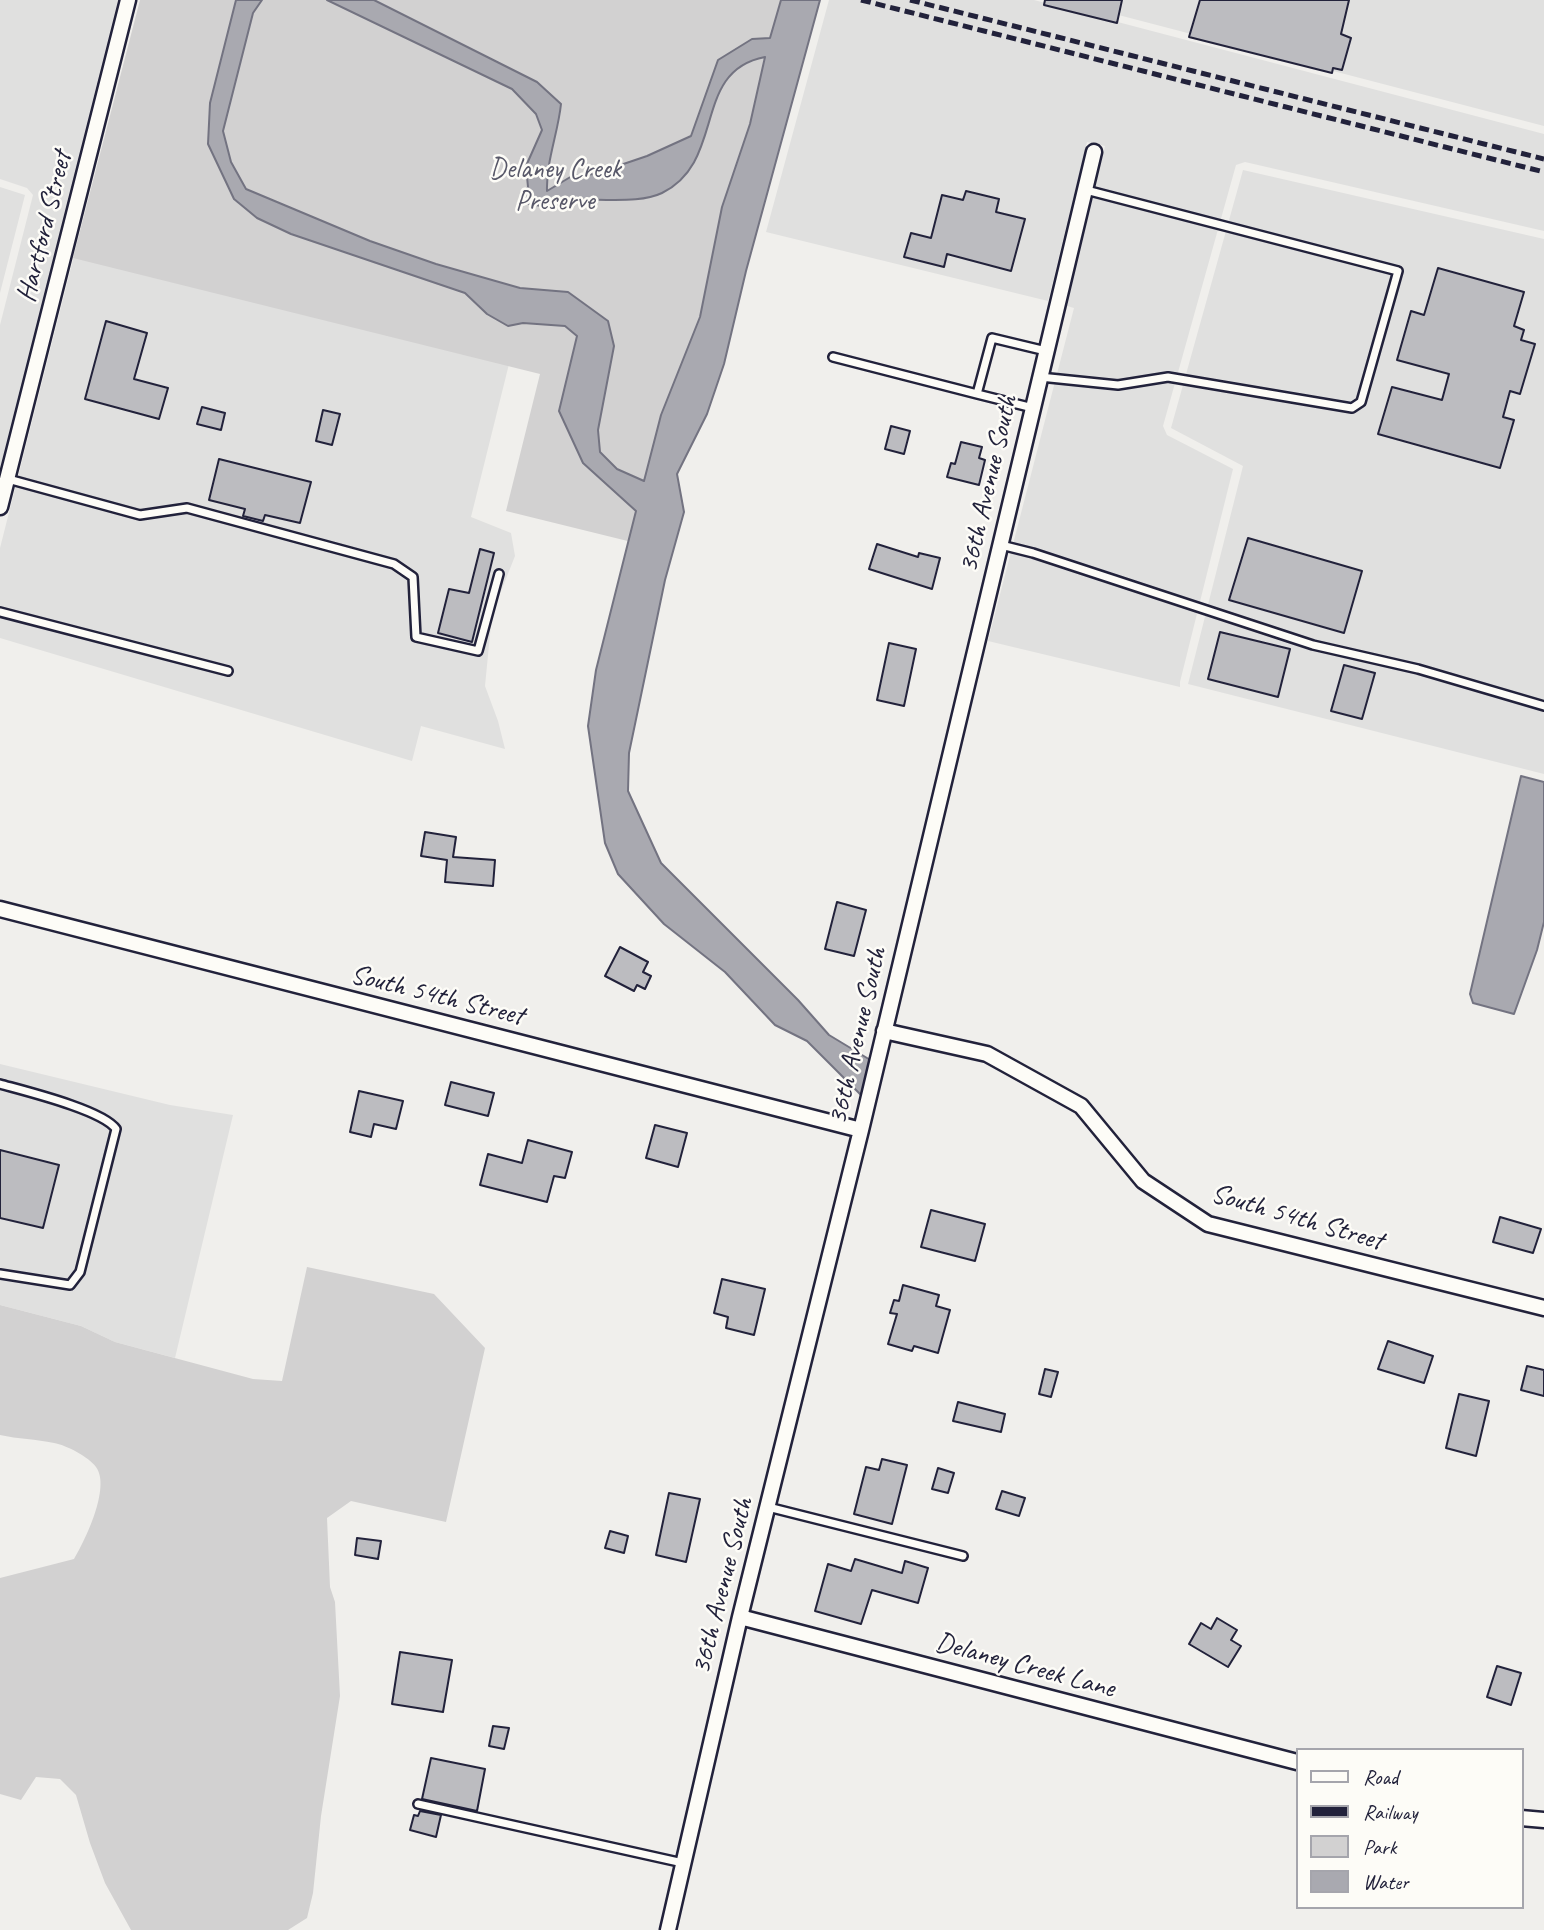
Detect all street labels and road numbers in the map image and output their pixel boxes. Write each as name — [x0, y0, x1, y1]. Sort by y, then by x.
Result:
street label: Hartford Street — [10, 148, 80, 306]
street label: 36th Avenue South — [952, 392, 1026, 576]
street label: 36th Avenue South — [821, 944, 895, 1128]
street label: South 54th Street — [347, 958, 527, 1034]
street label: South 54th Street — [1207, 1177, 1387, 1259]
street label: 36th Avenue South — [685, 1494, 761, 1678]
street label: Delaney Creek Lane — [932, 1626, 1118, 1706]

